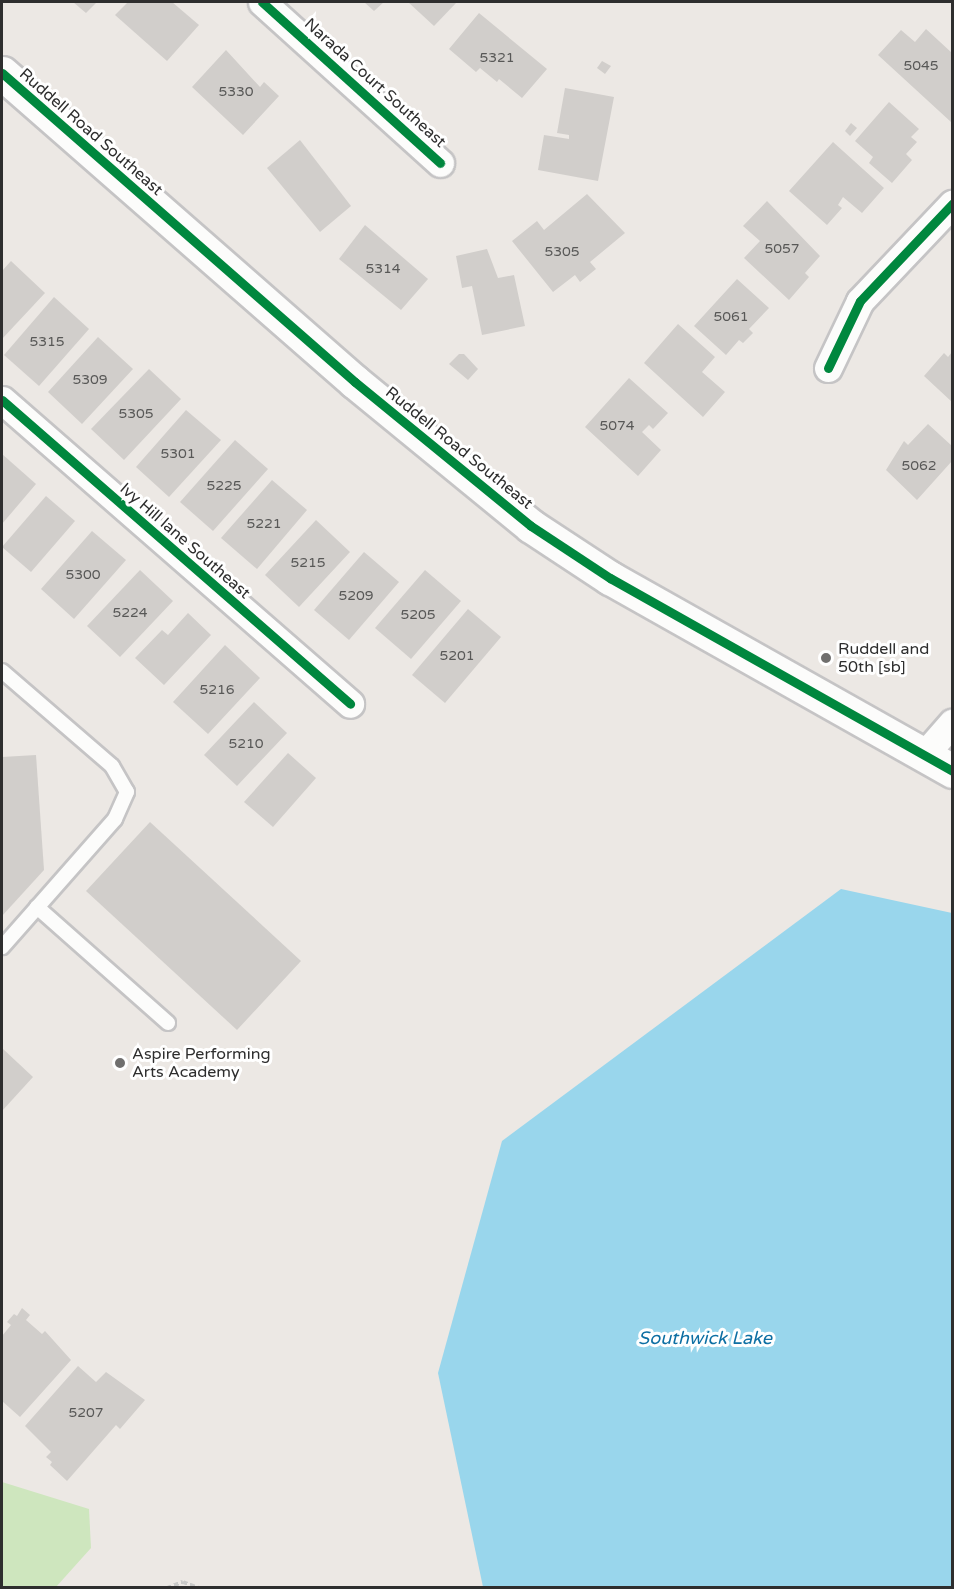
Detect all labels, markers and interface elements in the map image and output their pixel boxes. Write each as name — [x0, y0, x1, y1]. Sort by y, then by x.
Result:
street label: Narada Court Southeast — [300, 14, 450, 152]
house number: 5321 — [479, 50, 515, 66]
house number: 5045 — [903, 58, 939, 74]
street label: Ruddell Road Southeast — [15, 64, 167, 200]
house number: 5330 — [218, 84, 254, 100]
house number: 5057 — [764, 241, 800, 257]
house number: 5305 — [544, 244, 580, 260]
house number: 5314 — [365, 261, 401, 277]
house number: 5061 — [713, 309, 749, 325]
house number: 5315 — [29, 334, 65, 350]
house number: 5309 — [72, 372, 108, 388]
street label: Ruddell Road Southeast — [382, 383, 536, 513]
house number: 5305 — [118, 406, 154, 422]
house number: 5074 — [599, 418, 635, 434]
house number: 5301 — [160, 446, 196, 462]
house number: 5062 — [901, 458, 937, 474]
house number: 5225 — [206, 478, 242, 494]
street label: Ivy Hill lane Southeast — [116, 479, 254, 603]
house number: 5221 — [246, 516, 282, 532]
house number: 5215 — [290, 555, 326, 571]
house number: 5300 — [65, 567, 101, 583]
house number: 5209 — [338, 588, 374, 604]
house number: 5224 — [112, 605, 148, 621]
house number: 5205 — [400, 607, 436, 623]
place label: Ruddell and 50th [sb] — [838, 639, 929, 677]
house number: 5201 — [439, 648, 475, 664]
marker: Ruddell and 50th [sb] — [819, 651, 833, 665]
house number: 5216 — [199, 682, 235, 698]
house number: 5210 — [228, 736, 264, 752]
place label: Aspire Performing Arts Academy — [132, 1044, 271, 1082]
marker: Aspire Performing Arts Academy — [113, 1056, 127, 1070]
water label: Southwick Lake — [638, 1327, 772, 1349]
house number: 5207 — [68, 1405, 104, 1421]

